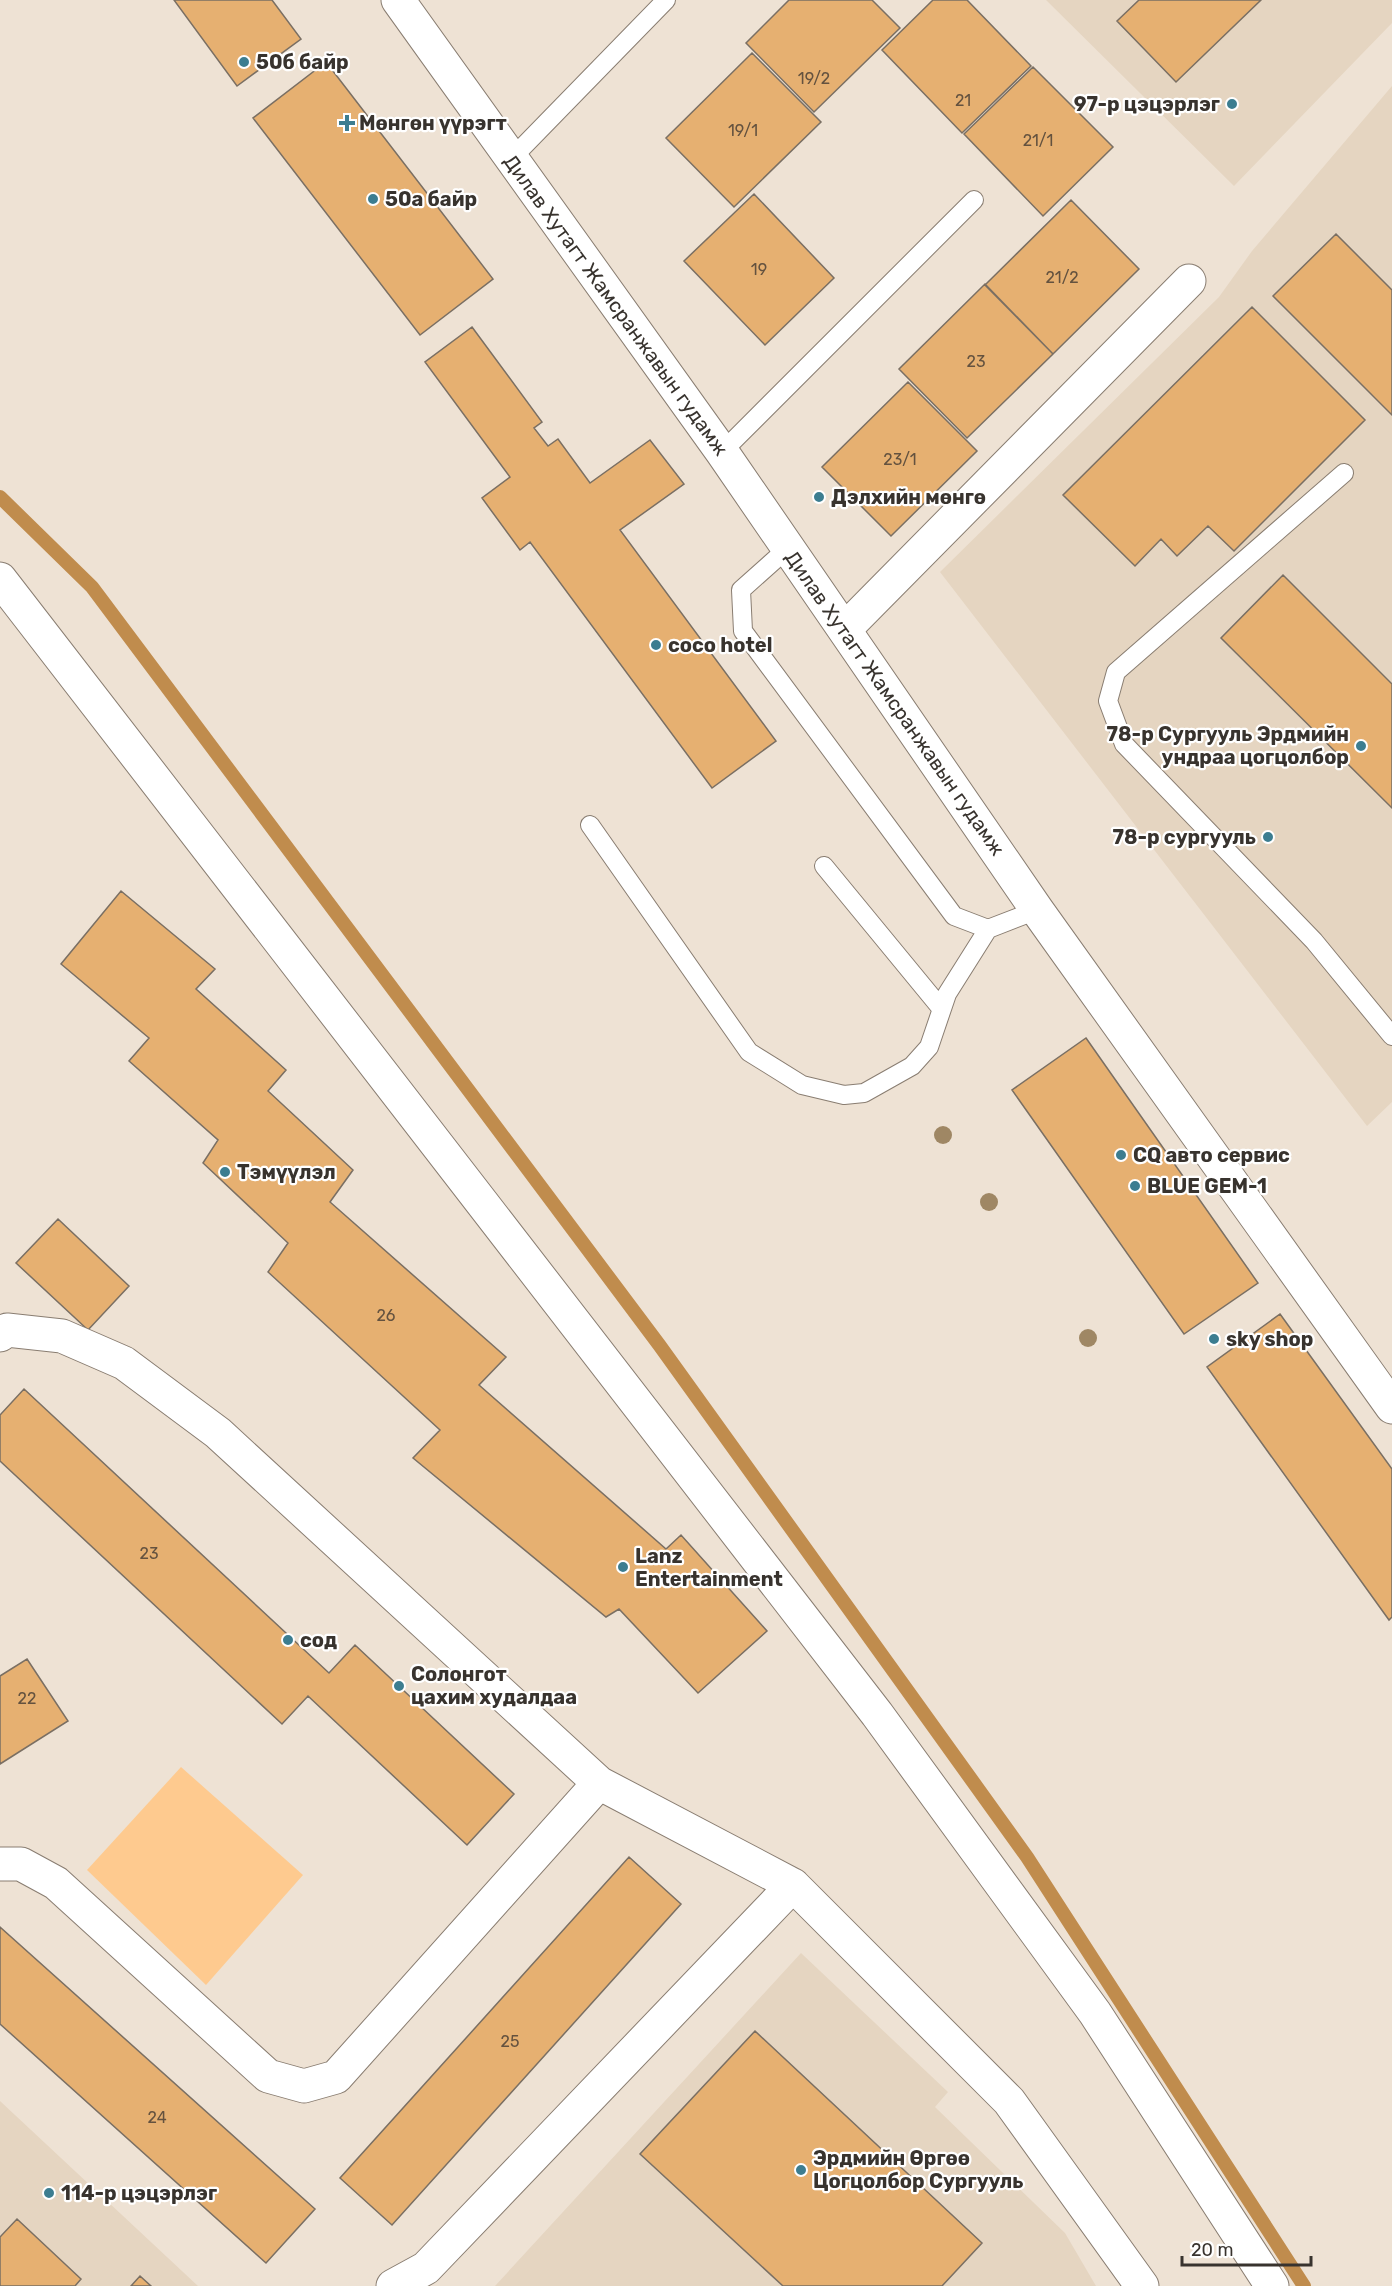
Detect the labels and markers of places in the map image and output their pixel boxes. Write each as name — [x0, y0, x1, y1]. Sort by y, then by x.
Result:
place label: 50б байр — [256, 50, 349, 74]
marker: 50б байр — [237, 55, 251, 69]
place label: 97-р цэцэрлэг — [1074, 92, 1220, 116]
marker: 97-р цэцэрлэг — [1225, 97, 1239, 111]
place label: Мөнгөн үүрэгт — [359, 111, 507, 135]
marker: Мөнгөн үүрэгт — [340, 116, 354, 130]
place label: 50а байр — [385, 187, 477, 211]
marker: 50а байр — [366, 192, 380, 206]
place label: Дэлхийн мөнгө — [831, 485, 986, 509]
marker: Дэлхийн мөнгө — [812, 490, 826, 504]
place label: coco hotel — [668, 633, 772, 657]
marker: coco hotel — [649, 638, 663, 652]
place label: 78-р Сургууль Эрдмийн ундраа цогцолбор — [1107, 722, 1349, 769]
marker: 78-р Сургууль Эрдмийн ундраа цогцолбор — [1354, 739, 1368, 753]
place label: 78-р сургууль — [1112, 825, 1256, 849]
marker: 78-р сургууль — [1261, 830, 1275, 844]
place label: CQ авто сервис — [1133, 1143, 1290, 1167]
marker: CQ авто сервис — [1114, 1148, 1128, 1162]
place label: Тэмүүлэл — [237, 1160, 336, 1184]
marker: Тэмүүлэл — [218, 1165, 232, 1179]
place label: BLUE GEM-1 — [1147, 1174, 1267, 1198]
marker: BLUE GEM-1 — [1128, 1179, 1142, 1193]
place label: sky shop — [1226, 1327, 1313, 1351]
marker: sky shop — [1207, 1332, 1221, 1346]
place label: Lanz Entertainment — [635, 1544, 783, 1591]
marker: Lanz Entertainment — [616, 1560, 630, 1574]
place label: сод — [300, 1628, 337, 1652]
marker: сод — [281, 1633, 295, 1647]
place label: Солонгот цахим худалдаа — [411, 1662, 577, 1709]
marker: Солонгот цахим худалдаа — [392, 1679, 406, 1693]
place label: Эрдмийн Өргөө Цогцолбор Сургууль — [813, 2146, 1023, 2193]
marker: Эрдмийн Өргөө Цогцолбор Сургууль — [794, 2163, 808, 2177]
place label: 114-р цэцэрлэг — [61, 2181, 217, 2205]
marker: 114-р цэцэрлэг — [42, 2186, 56, 2200]

